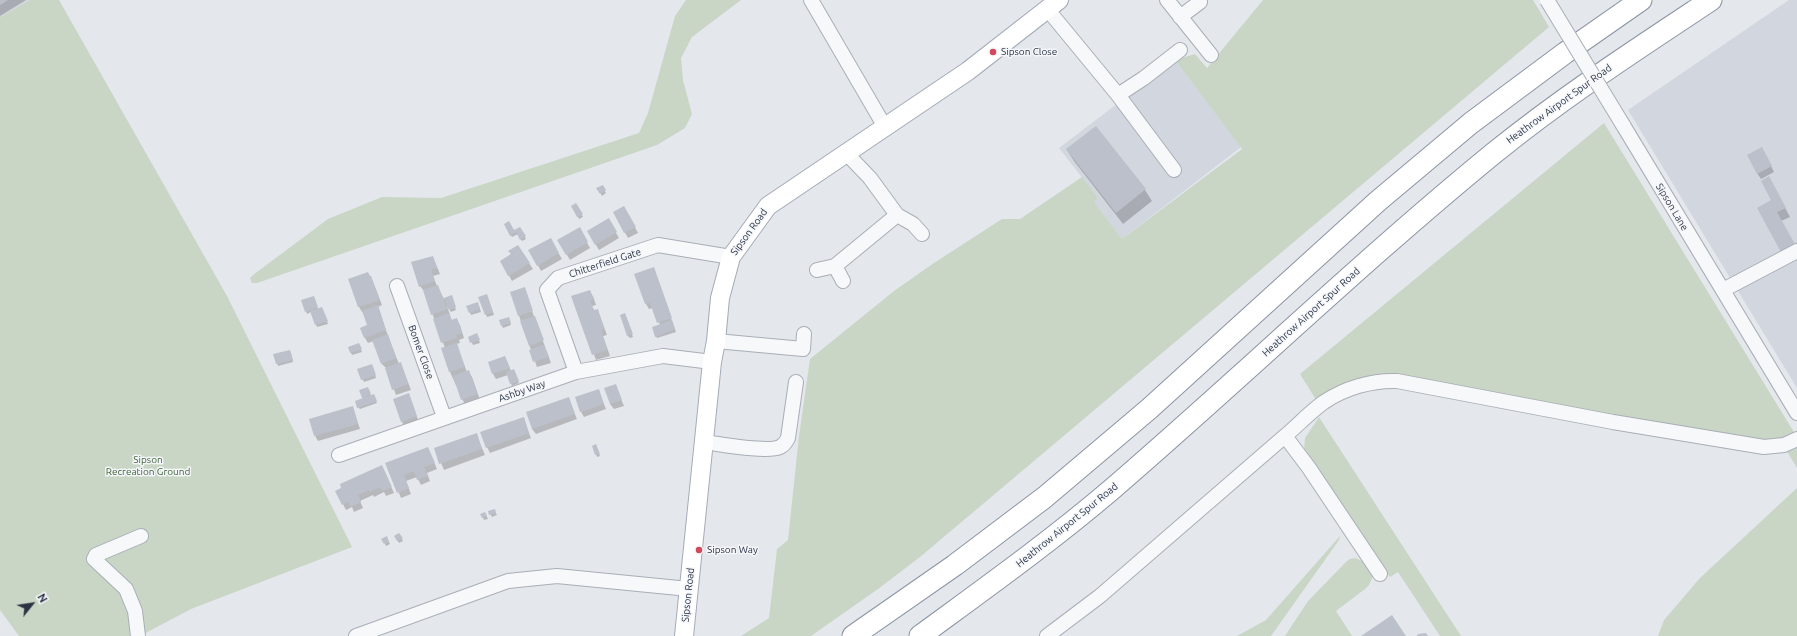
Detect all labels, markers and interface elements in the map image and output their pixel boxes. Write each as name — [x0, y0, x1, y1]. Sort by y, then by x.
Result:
place label: Sipson Close — [1001, 46, 1057, 58]
marker: Sipson Close — [988, 47, 998, 57]
street label: Heathrow Airport Spur Road — [1504, 62, 1614, 146]
street label: Sipson Lane — [1653, 181, 1691, 233]
street label: Sipson Road — [728, 206, 770, 258]
street label: Chitterfield Gate — [567, 246, 643, 280]
street label: Heathrow Airport Spur Road — [1260, 265, 1362, 359]
street label: Bomer Close — [406, 323, 436, 381]
street label: Ashby Way — [497, 377, 547, 405]
park label: Sipson Recreation Ground — [106, 454, 190, 478]
street label: Heathrow Airport Spur Road — [1014, 480, 1120, 570]
place label: Sipson Way — [707, 544, 758, 556]
marker: Sipson Way — [694, 545, 704, 555]
street label: Sipson Road — [679, 567, 697, 623]
north arrow — [12, 584, 52, 624]
text: N — [35, 591, 50, 605]

